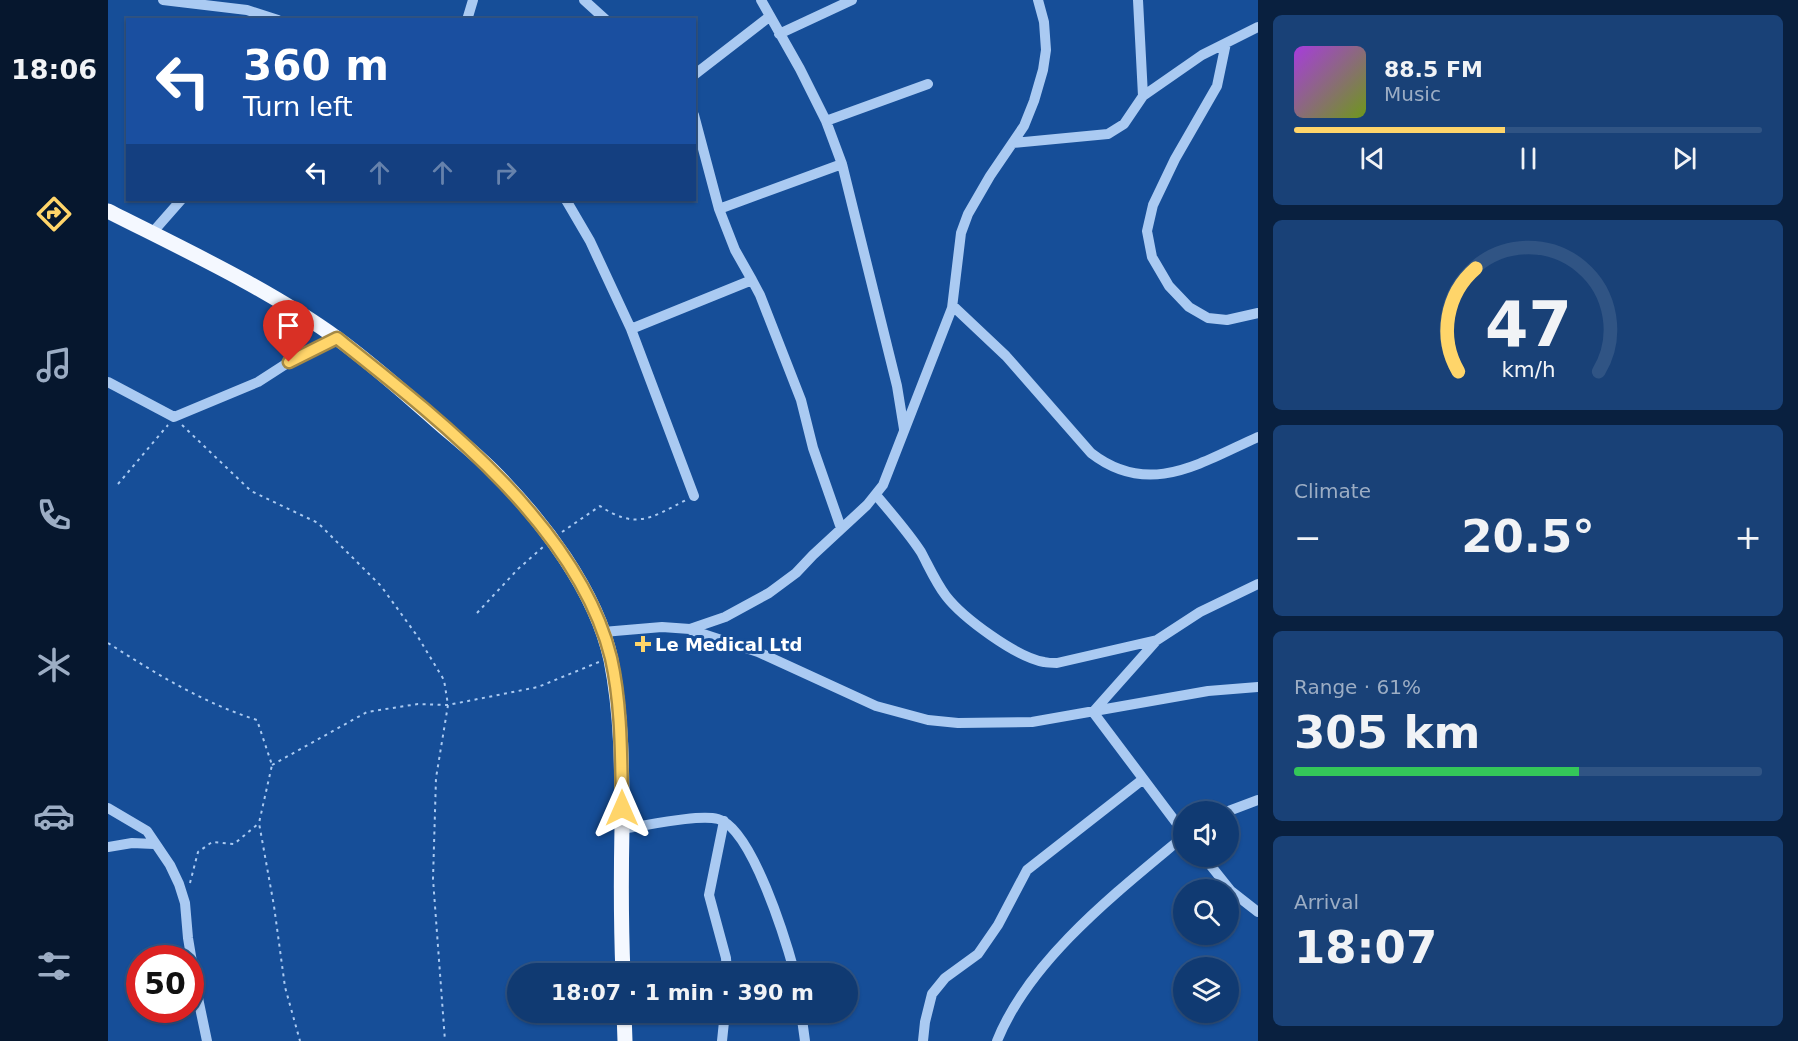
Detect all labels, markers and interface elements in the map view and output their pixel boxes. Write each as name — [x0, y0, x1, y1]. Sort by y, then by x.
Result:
text: 360 m — [243, 41, 389, 90]
icon: left — [144, 42, 222, 120]
text: 18:06 — [11, 54, 97, 85]
text: 88.5 FM — [1384, 57, 1483, 82]
text: Music — [1384, 82, 1441, 106]
text: Turn left — [243, 91, 353, 122]
icon: previous — [1356, 142, 1389, 175]
icon: pause — [1512, 142, 1545, 175]
icon: next — [1668, 142, 1701, 175]
icon: left — [300, 156, 333, 189]
icon: ahead — [363, 156, 396, 189]
icon: ahead — [426, 156, 459, 189]
icon: right — [489, 156, 522, 189]
icon: directions — [33, 193, 75, 235]
text: 47 — [1485, 288, 1571, 361]
pin — [263, 300, 314, 362]
icon: arrive — [272, 309, 305, 342]
icon: music — [33, 344, 75, 386]
text: km/h — [1501, 358, 1555, 383]
text: Climate — [1294, 479, 1371, 503]
icon: phone — [33, 494, 75, 536]
text: 20.5° — [1461, 510, 1595, 563]
text: − — [1294, 518, 1322, 557]
text: + — [1734, 518, 1762, 557]
place label: Le Medical Ltd — [655, 634, 802, 655]
marker: Le Medical Ltd — [636, 637, 650, 651]
icon: climate — [33, 644, 75, 686]
text: Range · 61% — [1294, 675, 1421, 699]
text: 305 km — [1294, 706, 1480, 759]
position arrow — [590, 776, 654, 840]
icon: car — [33, 795, 75, 837]
map controls — [1173, 801, 1239, 1023]
button: sound — [1173, 801, 1239, 867]
button: search — [1173, 879, 1239, 945]
text: Arrival — [1294, 890, 1359, 914]
text: 18:07 — [1294, 921, 1437, 974]
icon: filters — [33, 945, 75, 987]
speed limit sign: 50 — [126, 945, 204, 1023]
button: layers — [1173, 957, 1239, 1023]
text: 18:07 · 1 min · 390 m — [551, 980, 814, 1005]

